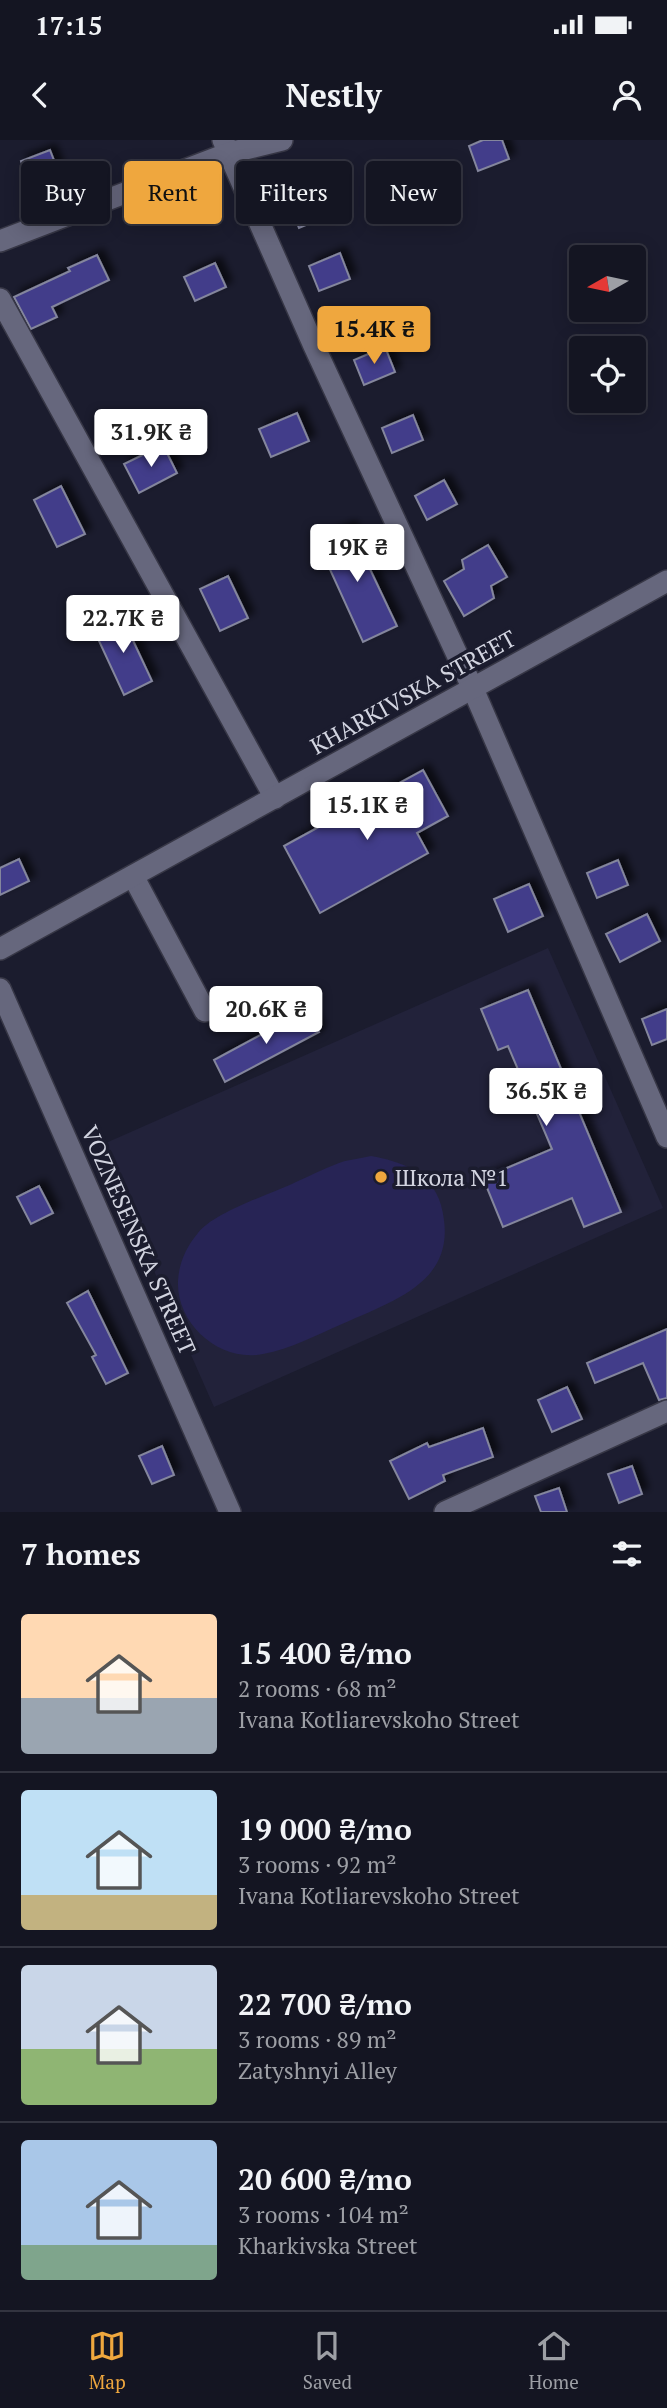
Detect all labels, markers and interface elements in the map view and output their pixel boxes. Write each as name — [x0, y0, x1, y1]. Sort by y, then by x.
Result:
text: 17:15 — [35, 8, 103, 42]
text: Nestly — [285, 74, 382, 116]
icon: back — [21, 76, 59, 114]
icon: person — [608, 76, 646, 114]
chip: Buy — [21, 161, 110, 224]
chip: Rent — [124, 161, 222, 224]
chip: Filters — [236, 161, 352, 224]
chip: New — [366, 161, 461, 224]
north arrow — [569, 245, 646, 322]
map controls — [569, 245, 646, 413]
pin: 15.4K ₴ — [309, 306, 439, 366]
text: 15.4K ₴ — [333, 313, 415, 344]
button: locate — [569, 336, 646, 413]
pin: 31.9K ₴ — [86, 410, 216, 469]
text: 31.9K ₴ — [110, 416, 192, 447]
pin: 19K ₴ — [308, 524, 406, 584]
text: 19K ₴ — [326, 531, 388, 562]
pin: 22.7K ₴ — [58, 596, 188, 655]
text: 22.7K ₴ — [82, 602, 164, 633]
street label: KHARKIVSKA STREET — [305, 623, 521, 761]
pin: 15.1K ₴ — [302, 782, 432, 842]
text: 15.1K ₴ — [326, 789, 408, 820]
pin: 20.6K ₴ — [201, 986, 331, 1046]
text: 20.6K ₴ — [225, 993, 307, 1024]
pin: 36.5K ₴ — [481, 1068, 611, 1128]
text: 36.5K ₴ — [505, 1075, 587, 1106]
street label: VOZNESENSKA STREET — [74, 1120, 204, 1360]
place label: Школа №1 — [395, 1162, 509, 1193]
marker: Школа №1 — [373, 1169, 389, 1185]
text: 7 homes — [21, 1534, 140, 1574]
icon: filters — [608, 1535, 646, 1573]
text: 15 400 ₴/mo — [238, 1633, 412, 1673]
icon: home — [77, 1642, 161, 1726]
text: 2 rooms · 68 m² — [238, 1673, 397, 1704]
text: Ivana Kotliarevskoho Street — [238, 1704, 520, 1735]
text: 19 000 ₴/mo — [238, 1809, 412, 1849]
icon: home — [77, 1818, 161, 1902]
text: 3 rooms · 92 m² — [238, 1849, 397, 1880]
text: Ivana Kotliarevskoho Street — [238, 1880, 520, 1911]
text: 22 700 ₴/mo — [238, 1984, 412, 2024]
icon: home — [77, 1993, 161, 2077]
text: 3 rooms · 89 m² — [238, 2024, 397, 2055]
text: Zatyshnyi Alley — [238, 2055, 397, 2086]
text: 20 600 ₴/mo — [238, 2159, 412, 2199]
icon: home — [77, 2168, 161, 2252]
text: 3 rooms · 104 m² — [238, 2199, 409, 2230]
text: Kharkivska Street — [238, 2230, 418, 2261]
tab: Map — [88, 2327, 126, 2394]
tab: Saved — [303, 2327, 352, 2394]
tab: Home — [528, 2327, 579, 2394]

